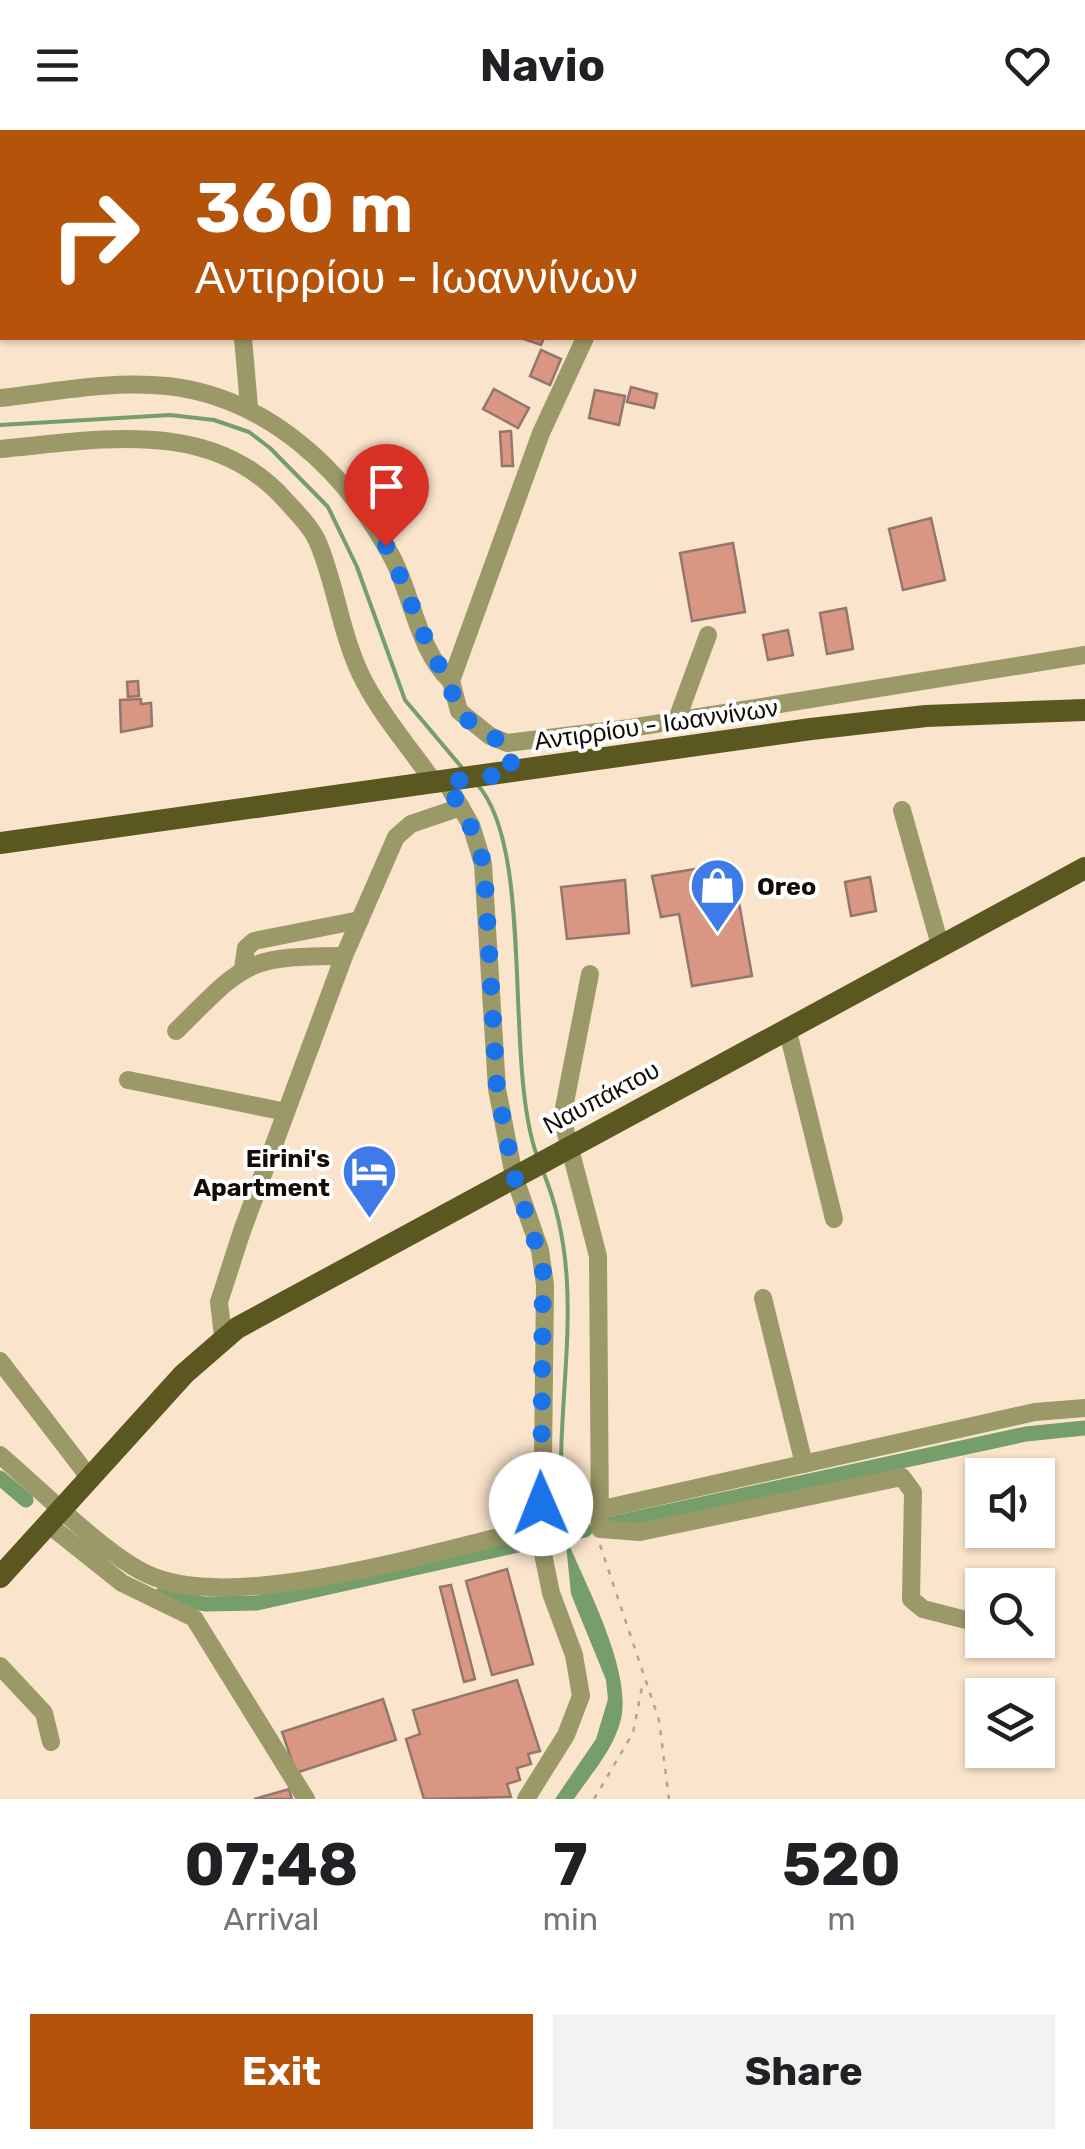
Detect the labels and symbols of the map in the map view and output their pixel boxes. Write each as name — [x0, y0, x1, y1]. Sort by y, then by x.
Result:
pin — [344, 444, 429, 547]
street label: Αντιρρίου - Ιωαννίνων — [532, 693, 780, 756]
shop icon: Oreo — [688, 856, 748, 935]
place label: Oreo — [757, 872, 816, 901]
street label: Ναυπάκτου — [538, 1055, 664, 1140]
hotel icon: Eirini's Apartment — [339, 1142, 399, 1221]
place label: Eirini's Apartment — [193, 1144, 330, 1202]
position arrow — [489, 1452, 593, 1556]

